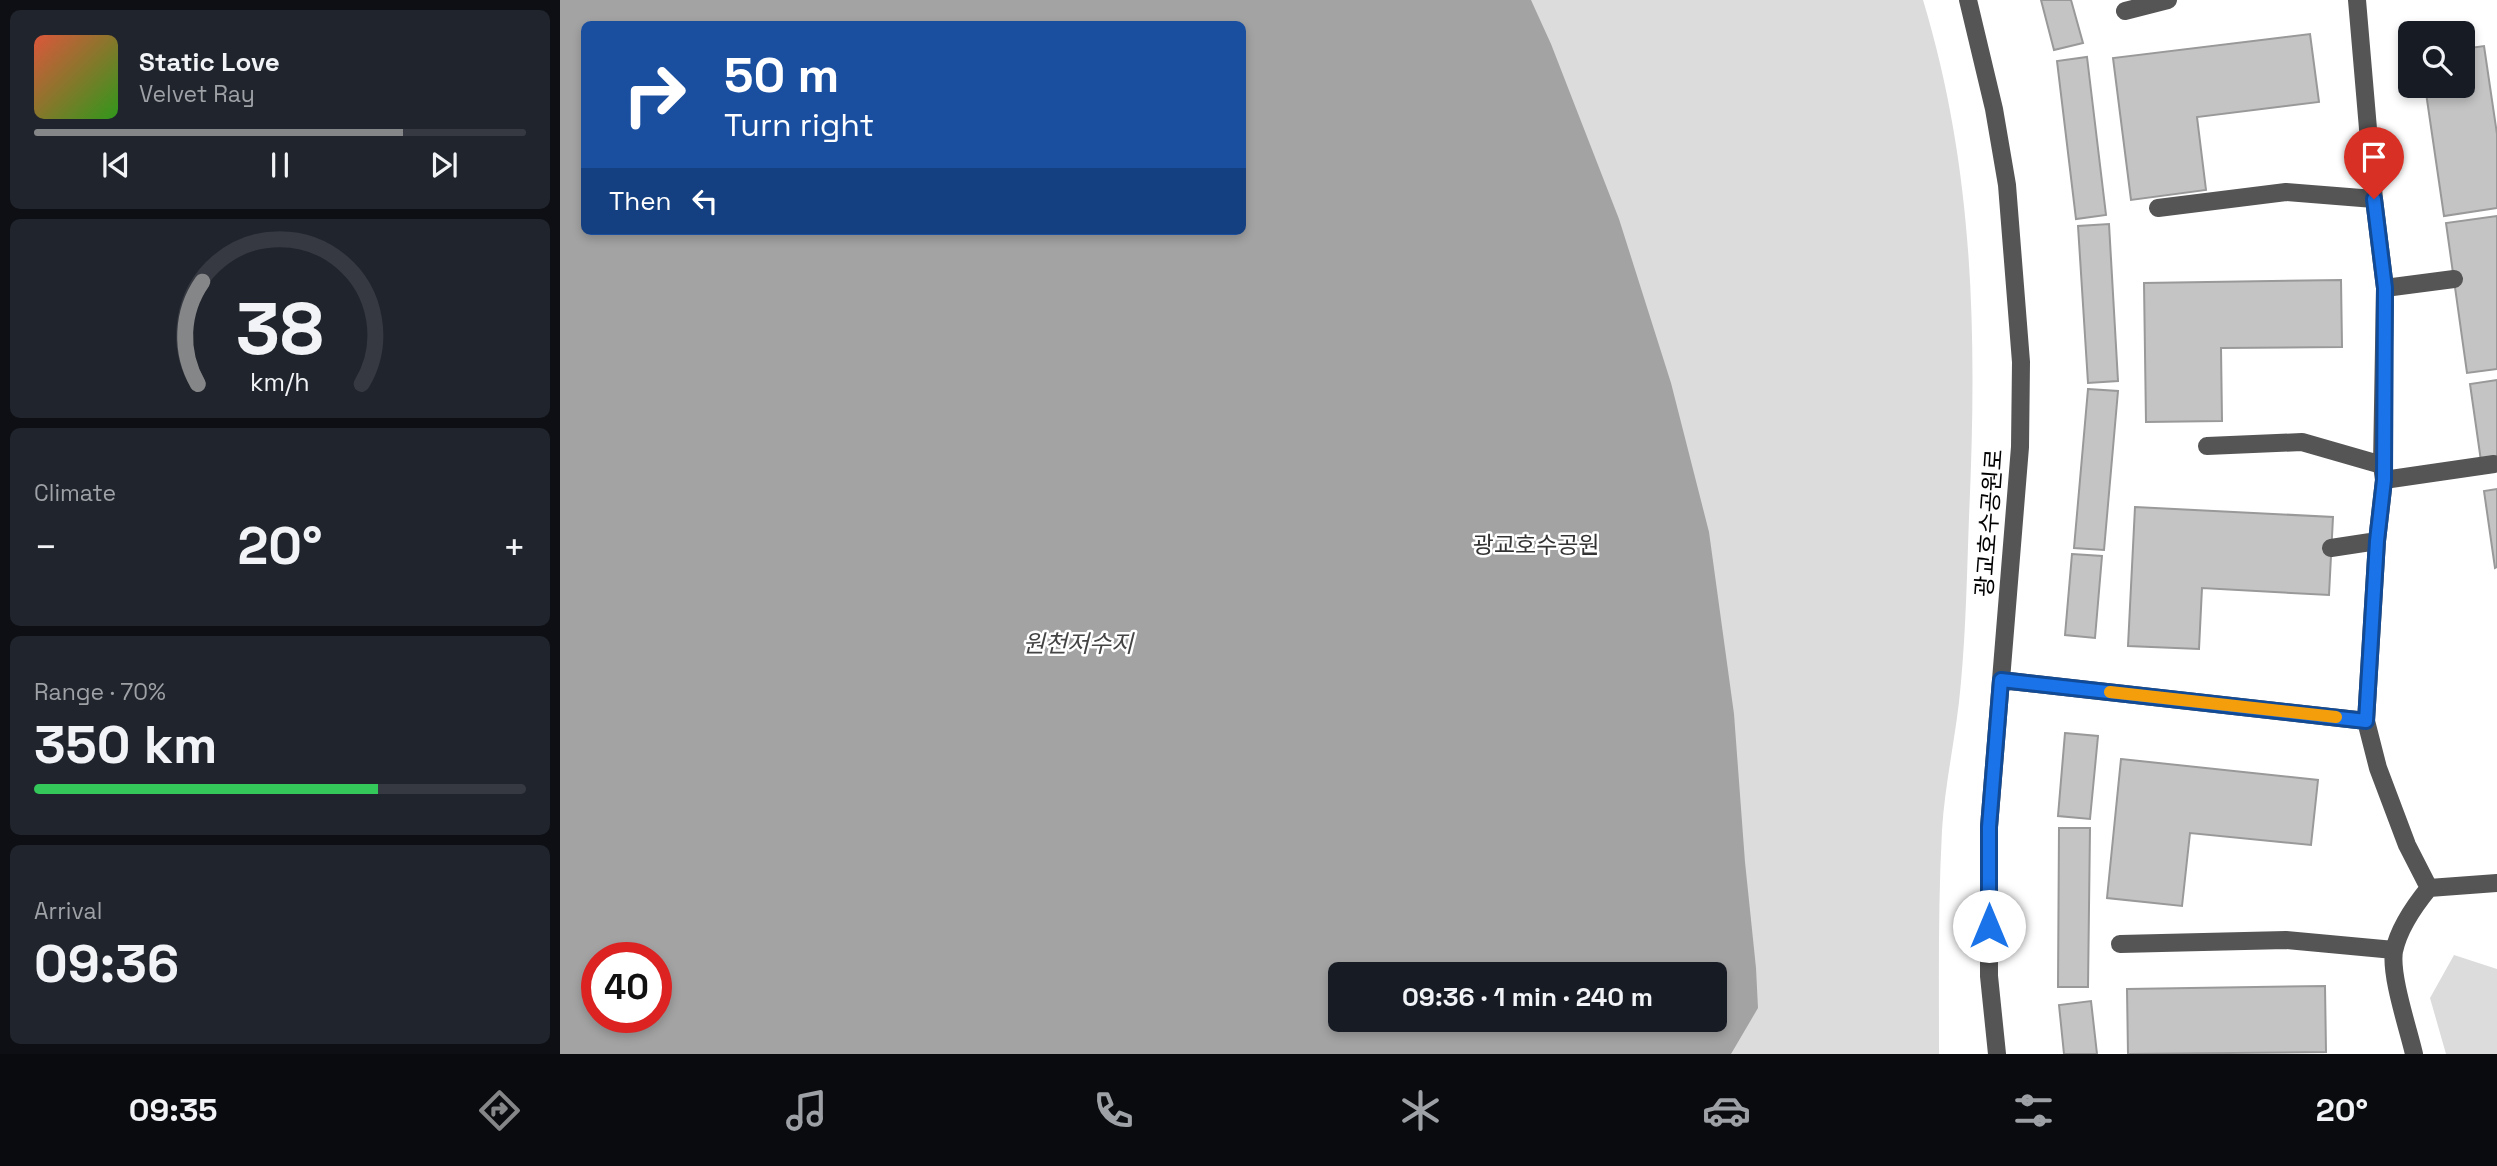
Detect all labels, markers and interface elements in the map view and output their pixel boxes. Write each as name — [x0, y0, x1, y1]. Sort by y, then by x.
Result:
map controls — [2398, 21, 2475, 98]
button: search — [2398, 21, 2475, 98]
text: 50 m — [724, 44, 839, 106]
text: Static Love — [139, 45, 280, 79]
icon: right — [609, 49, 700, 140]
text: Velvet Ray — [139, 79, 255, 109]
text: Turn right — [724, 105, 874, 145]
pin — [2344, 127, 2404, 199]
icon: arrive — [2355, 138, 2393, 176]
icon: previous — [97, 146, 135, 184]
icon: pause — [261, 146, 299, 184]
icon: next — [425, 146, 463, 184]
icon: left — [686, 182, 724, 220]
text: Then — [609, 184, 672, 218]
text: 38 — [236, 283, 324, 376]
text: km/h — [250, 366, 310, 398]
street label: 광교호수공원로 — [1969, 448, 2009, 598]
text: Climate — [34, 478, 116, 508]
text: 20° — [237, 513, 323, 579]
text: − — [34, 523, 58, 571]
text: + — [502, 523, 526, 571]
park label: 광교호수공원 — [1473, 530, 1599, 560]
water label: 원천저수지 — [1023, 628, 1135, 659]
text: Range · 70% — [34, 677, 166, 707]
text: 350 km — [34, 712, 217, 778]
position arrow — [1952, 889, 2026, 963]
text: Arrival — [34, 896, 102, 926]
text: 09:36 — [34, 931, 179, 997]
speed limit sign: 40 — [581, 942, 672, 1033]
text: 09:36 · 1 min · 240 m — [1402, 980, 1653, 1014]
icon: directions — [475, 1086, 524, 1135]
icon: music — [782, 1086, 831, 1135]
icon: phone — [1089, 1086, 1138, 1135]
icon: climate — [1396, 1086, 1445, 1135]
icon: car — [1702, 1086, 1751, 1135]
icon: filters — [2009, 1086, 2058, 1135]
text: 09:35 — [129, 1090, 218, 1130]
text: 20° — [2316, 1090, 2368, 1130]

